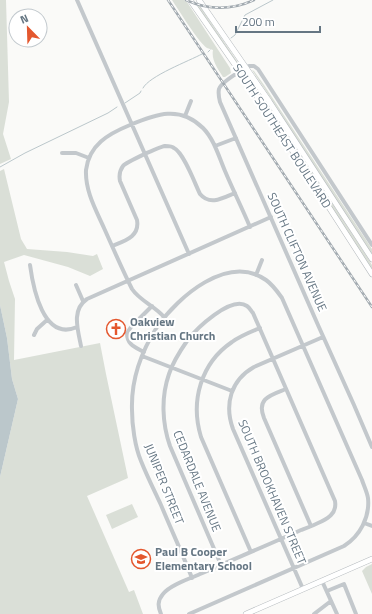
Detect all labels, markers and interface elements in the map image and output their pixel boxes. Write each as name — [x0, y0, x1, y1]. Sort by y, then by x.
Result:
north arrow — [8, 8, 48, 48]
scale bar — [236, 8, 320, 34]
text: N — [17, 10, 31, 28]
text: 200 m — [242, 12, 275, 31]
street label: SOUTH SOUTHEAST BOULEVARD — [228, 60, 337, 212]
street label: SOUTH CLIFTON AVENUE — [263, 189, 332, 315]
place label: Oakview Christian Church — [130, 312, 216, 345]
church icon: Oakview Christian Church — [105, 318, 127, 340]
street label: SOUTH BROOKHAVEN STREET — [233, 416, 312, 568]
street label: CEDARDALE AVENUE — [168, 427, 227, 535]
street label: JUNIPER STREET — [140, 440, 190, 528]
place label: Paul B Cooper Elementary School — [155, 542, 252, 575]
school or university icon: Paul B Cooper Elementary School — [130, 548, 152, 570]

